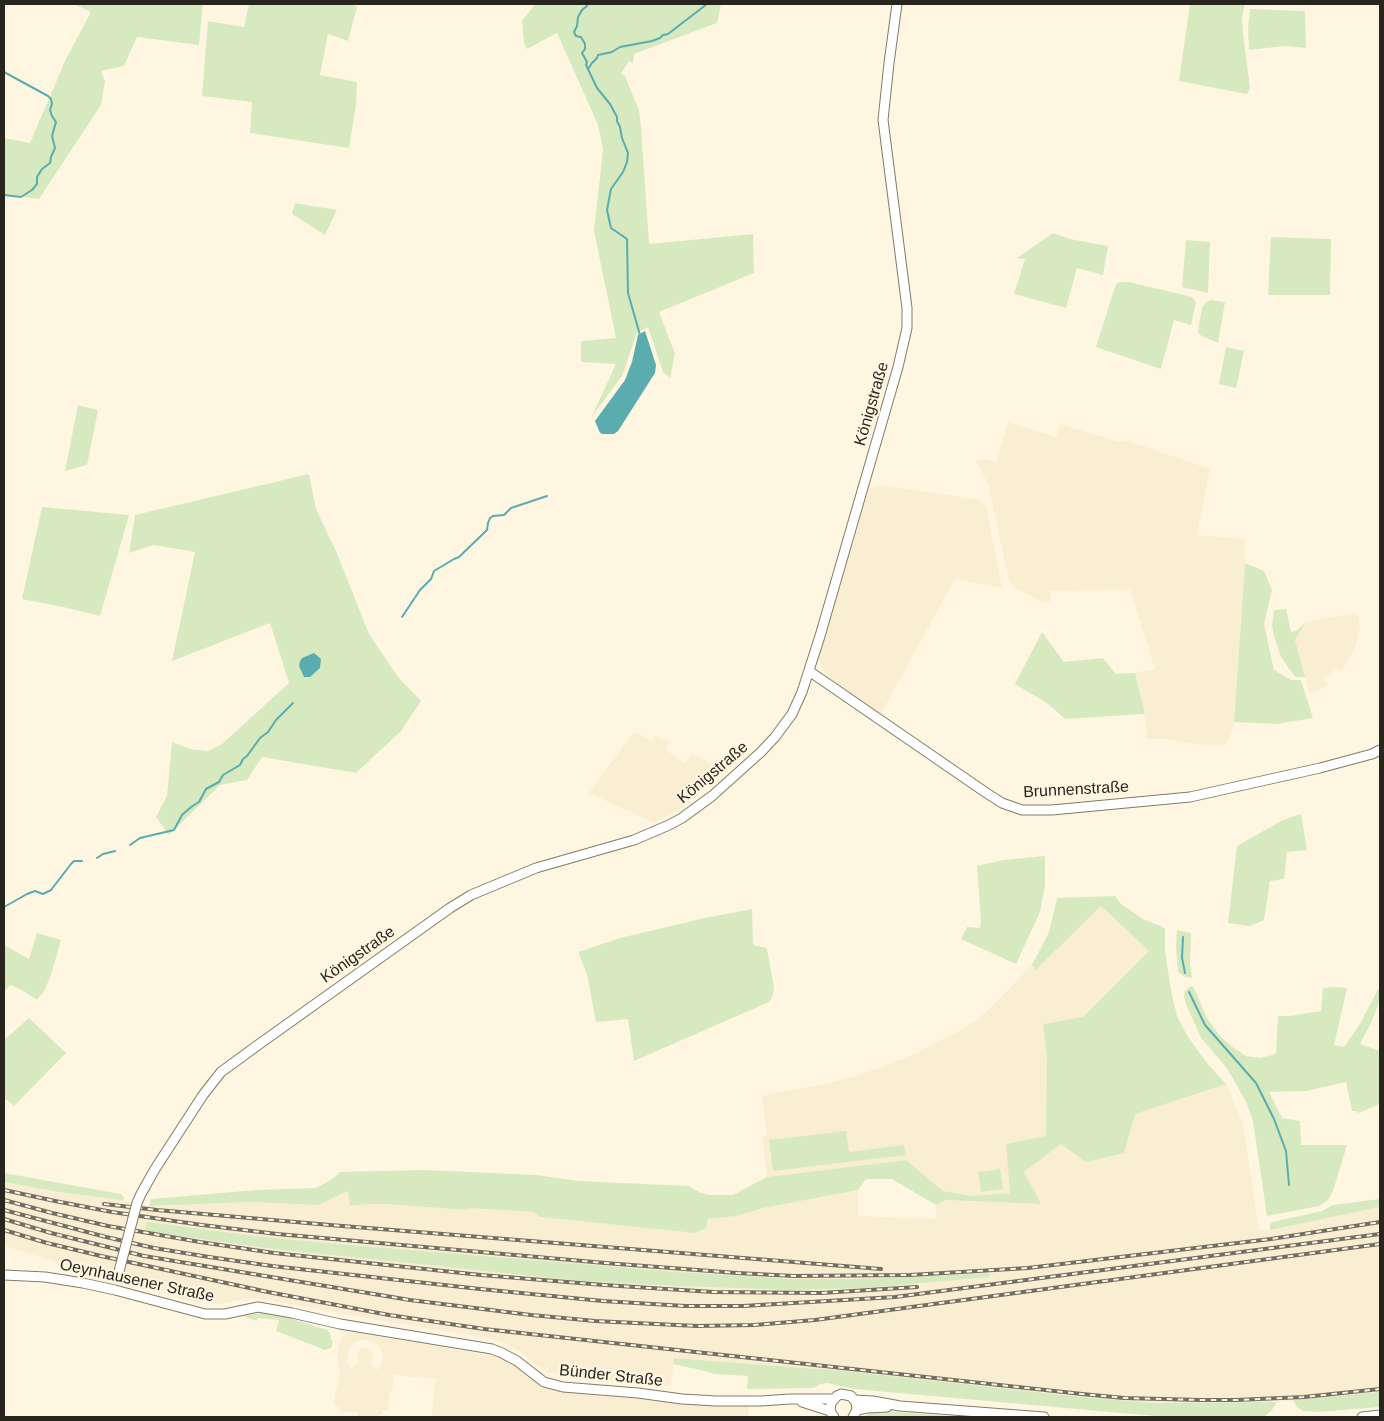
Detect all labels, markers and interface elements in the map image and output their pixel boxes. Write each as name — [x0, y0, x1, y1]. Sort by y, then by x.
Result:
street label: Königstraße — [851, 360, 893, 448]
street label: Königstraße — [674, 738, 752, 808]
street label: Brunnenstraße — [1023, 778, 1129, 802]
street label: Königstraße — [317, 922, 399, 988]
street label: Oeynhausener Straße — [58, 1255, 216, 1307]
street label: Bünder Straße — [558, 1361, 664, 1391]

